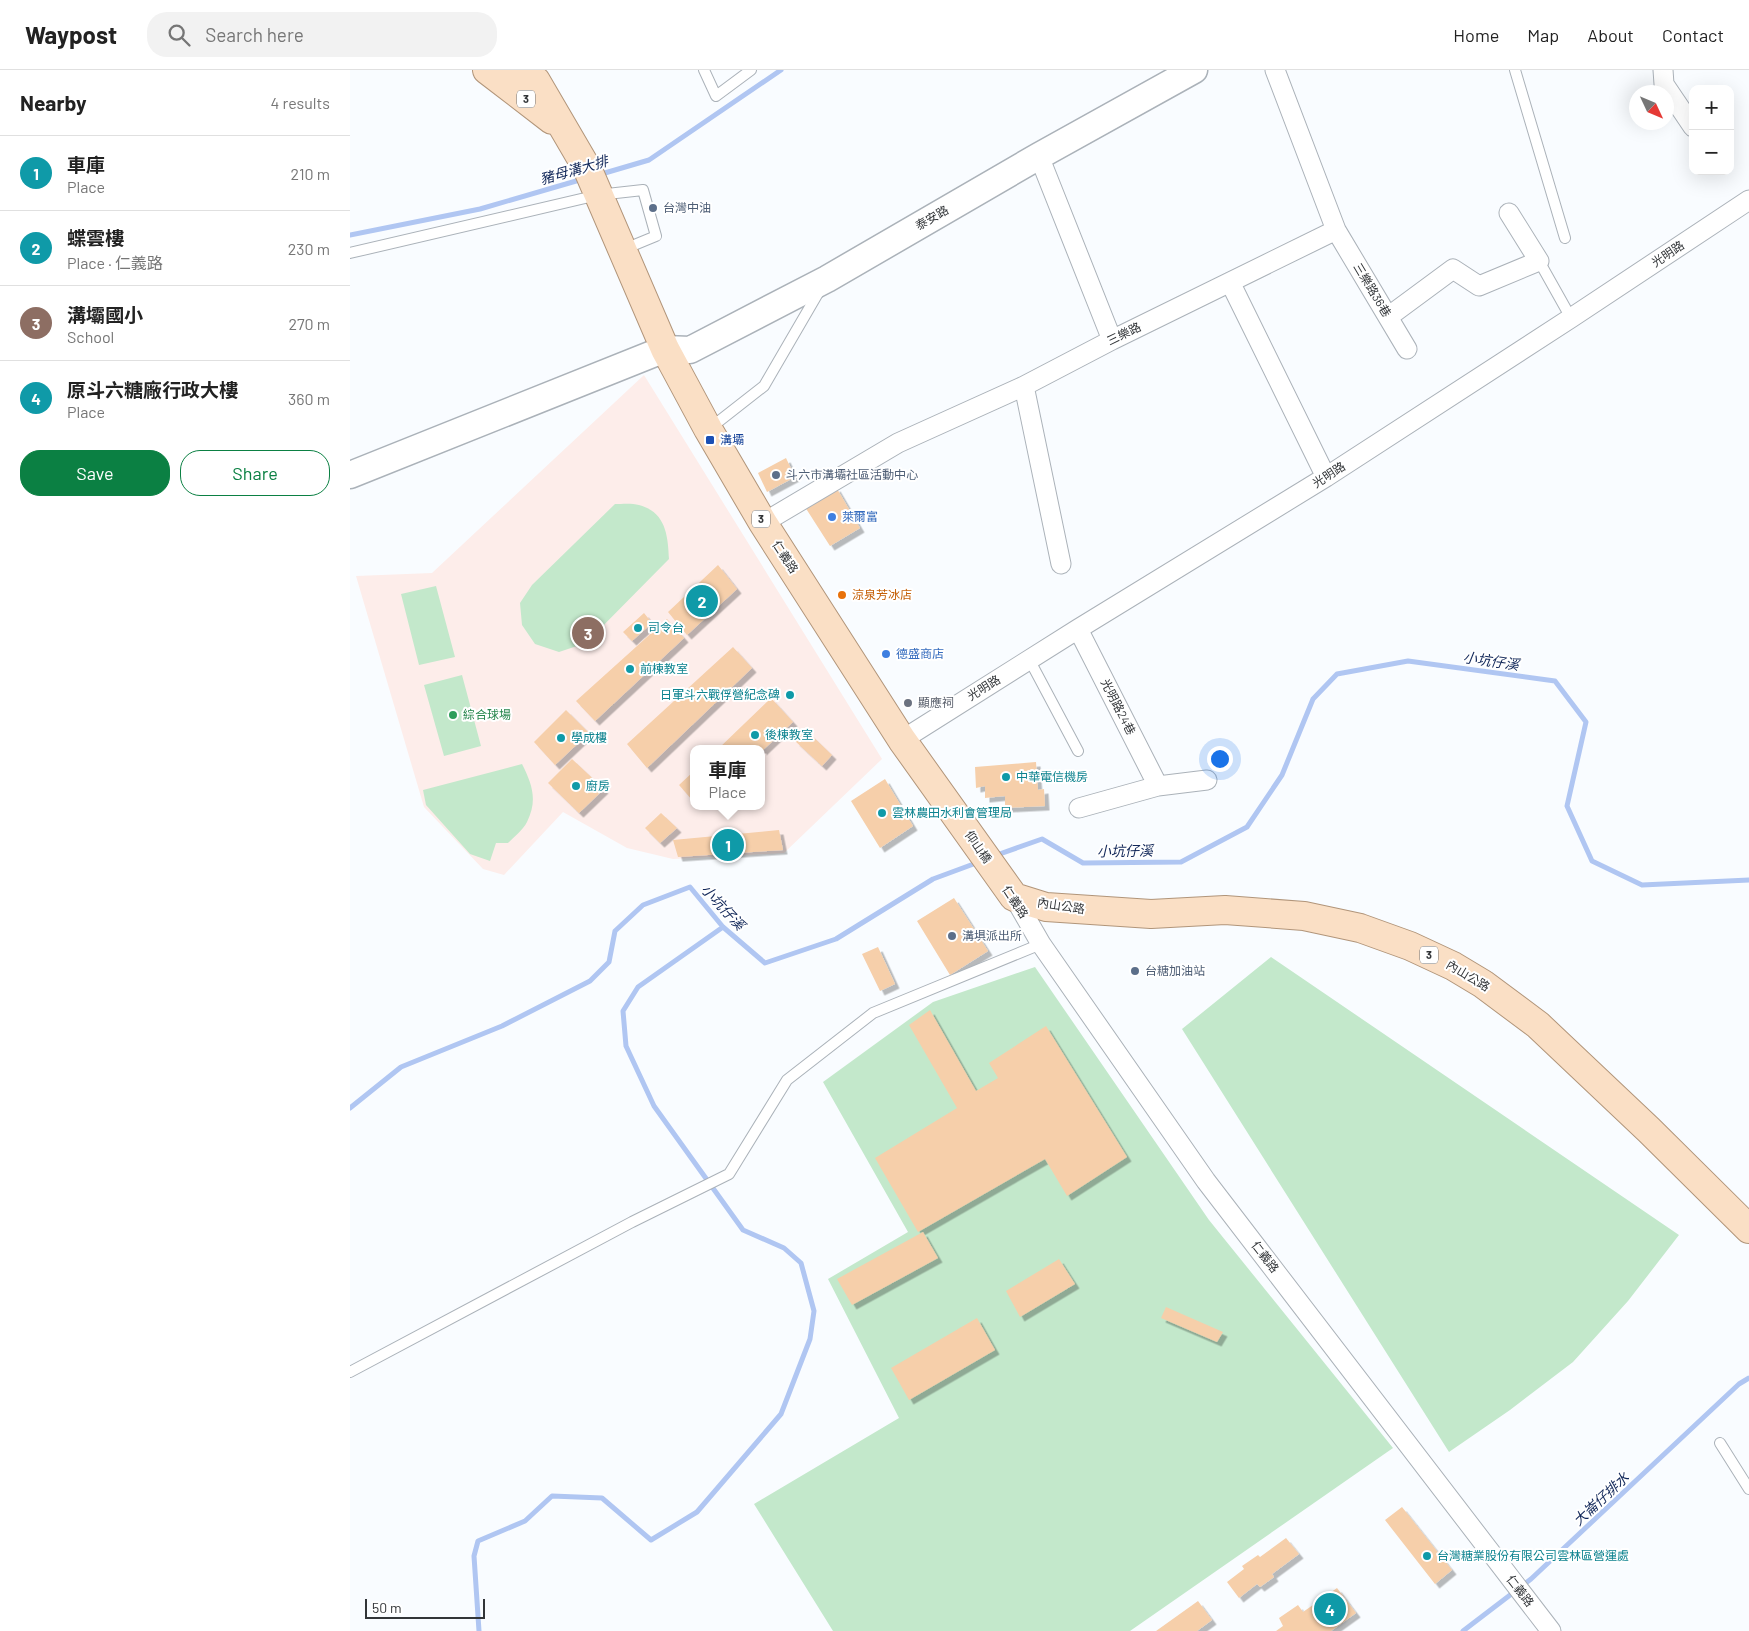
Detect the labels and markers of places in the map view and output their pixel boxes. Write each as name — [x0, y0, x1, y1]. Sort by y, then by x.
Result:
place label: 台灣中油 — [663, 200, 711, 214]
marker: 台灣中油 — [647, 202, 659, 214]
place label: 溝壩 — [720, 432, 744, 446]
marker: 溝壩 — [704, 434, 716, 446]
place label: 斗六市溝壩社區活動中心 — [786, 467, 918, 481]
marker: 斗六市溝壩社區活動中心 — [770, 469, 782, 481]
place label: 萊爾富 — [842, 509, 878, 523]
marker: 萊爾富 — [826, 511, 838, 523]
pin: 2 — [686, 582, 718, 620]
place label: 涼泉芳冰店 — [852, 587, 912, 601]
marker: 涼泉芳冰店 — [836, 589, 848, 601]
pin: 3 — [572, 614, 604, 652]
place label: 司令台 — [648, 620, 684, 634]
marker: 司令台 — [632, 622, 644, 634]
place label: 德盛商店 — [896, 646, 944, 660]
marker: 德盛商店 — [880, 648, 892, 660]
place label: 前棟教室 — [640, 661, 688, 675]
marker: 前棟教室 — [624, 663, 636, 675]
place label: 日軍斗六戰俘營紀念碑 — [660, 687, 780, 701]
marker: 日軍斗六戰俘營紀念碑 — [784, 689, 796, 701]
place label: 顯應祠 — [918, 695, 954, 709]
marker: 顯應祠 — [902, 697, 914, 709]
place label: 綜合球場 — [463, 707, 511, 721]
marker: 綜合球場 — [447, 709, 459, 721]
place label: 後棟教室 — [765, 727, 813, 741]
marker: 後棟教室 — [749, 729, 761, 741]
place label: 學成樓 — [571, 730, 607, 744]
marker: 學成樓 — [555, 732, 567, 744]
place label: 中華電信機房 — [1016, 769, 1088, 783]
marker: 中華電信機房 — [1000, 771, 1012, 783]
place label: 廚房 — [586, 778, 610, 792]
marker: 廚房 — [570, 780, 582, 792]
place label: 雲林農田水利會管理局 — [892, 805, 1012, 819]
marker: 雲林農田水利會管理局 — [876, 807, 888, 819]
pin: 1 — [712, 826, 744, 864]
place label: 溝埧派出所 — [962, 928, 1022, 942]
marker: 溝埧派出所 — [946, 930, 958, 942]
place label: 台糖加油站 — [1145, 963, 1205, 977]
marker: 台糖加油站 — [1129, 965, 1141, 977]
place label: 台灣糖業股份有限公司雲林區營運處 — [1437, 1548, 1629, 1562]
marker: 台灣糖業股份有限公司雲林區營運處 — [1421, 1550, 1433, 1562]
pin: 4 — [1314, 1590, 1346, 1628]

